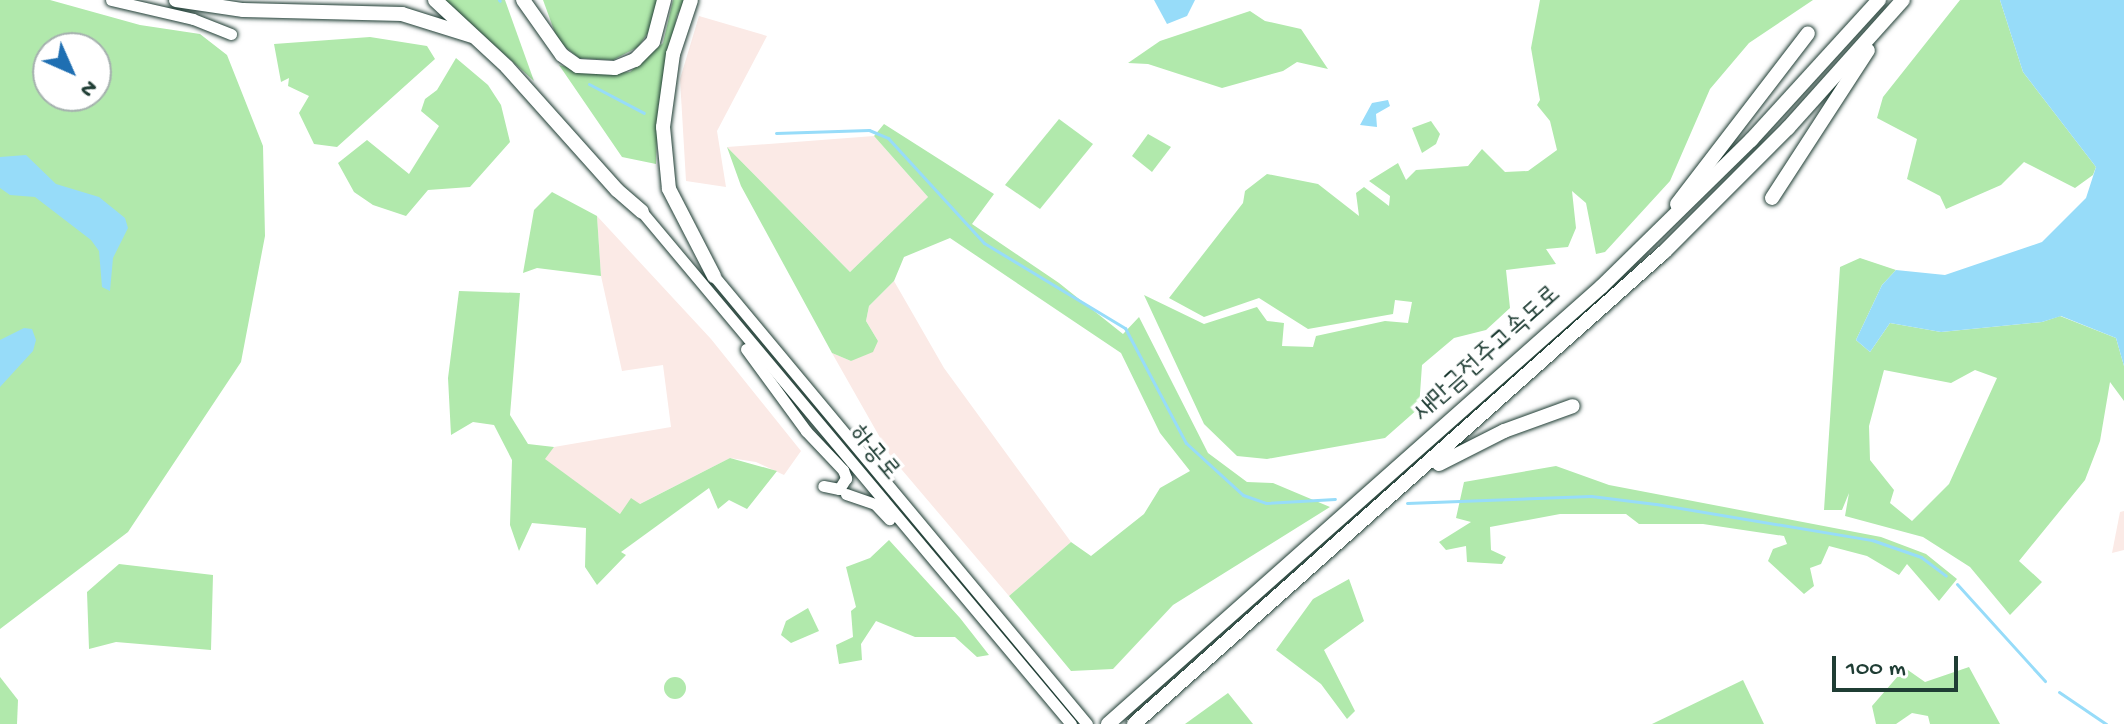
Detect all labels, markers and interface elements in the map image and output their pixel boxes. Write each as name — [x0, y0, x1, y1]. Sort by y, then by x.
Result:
north arrow — [32, 32, 112, 112]
text: N — [73, 73, 102, 102]
street label: 새만금전주고속도로 — [1408, 280, 1568, 430]
street label: 하공로 — [841, 420, 905, 488]
scale bar — [1836, 640, 1962, 690]
text: 100 m — [1846, 655, 1906, 684]

